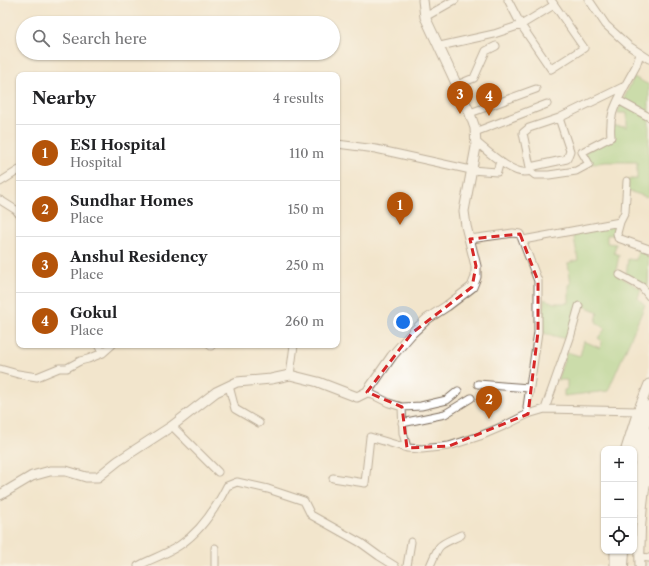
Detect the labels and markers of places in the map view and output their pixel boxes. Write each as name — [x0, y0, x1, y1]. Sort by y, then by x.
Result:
pin: 3 — [447, 81, 473, 114]
pin: 4 — [476, 83, 502, 116]
pin: 1 — [387, 192, 413, 225]
pin: 2 — [476, 386, 502, 419]

